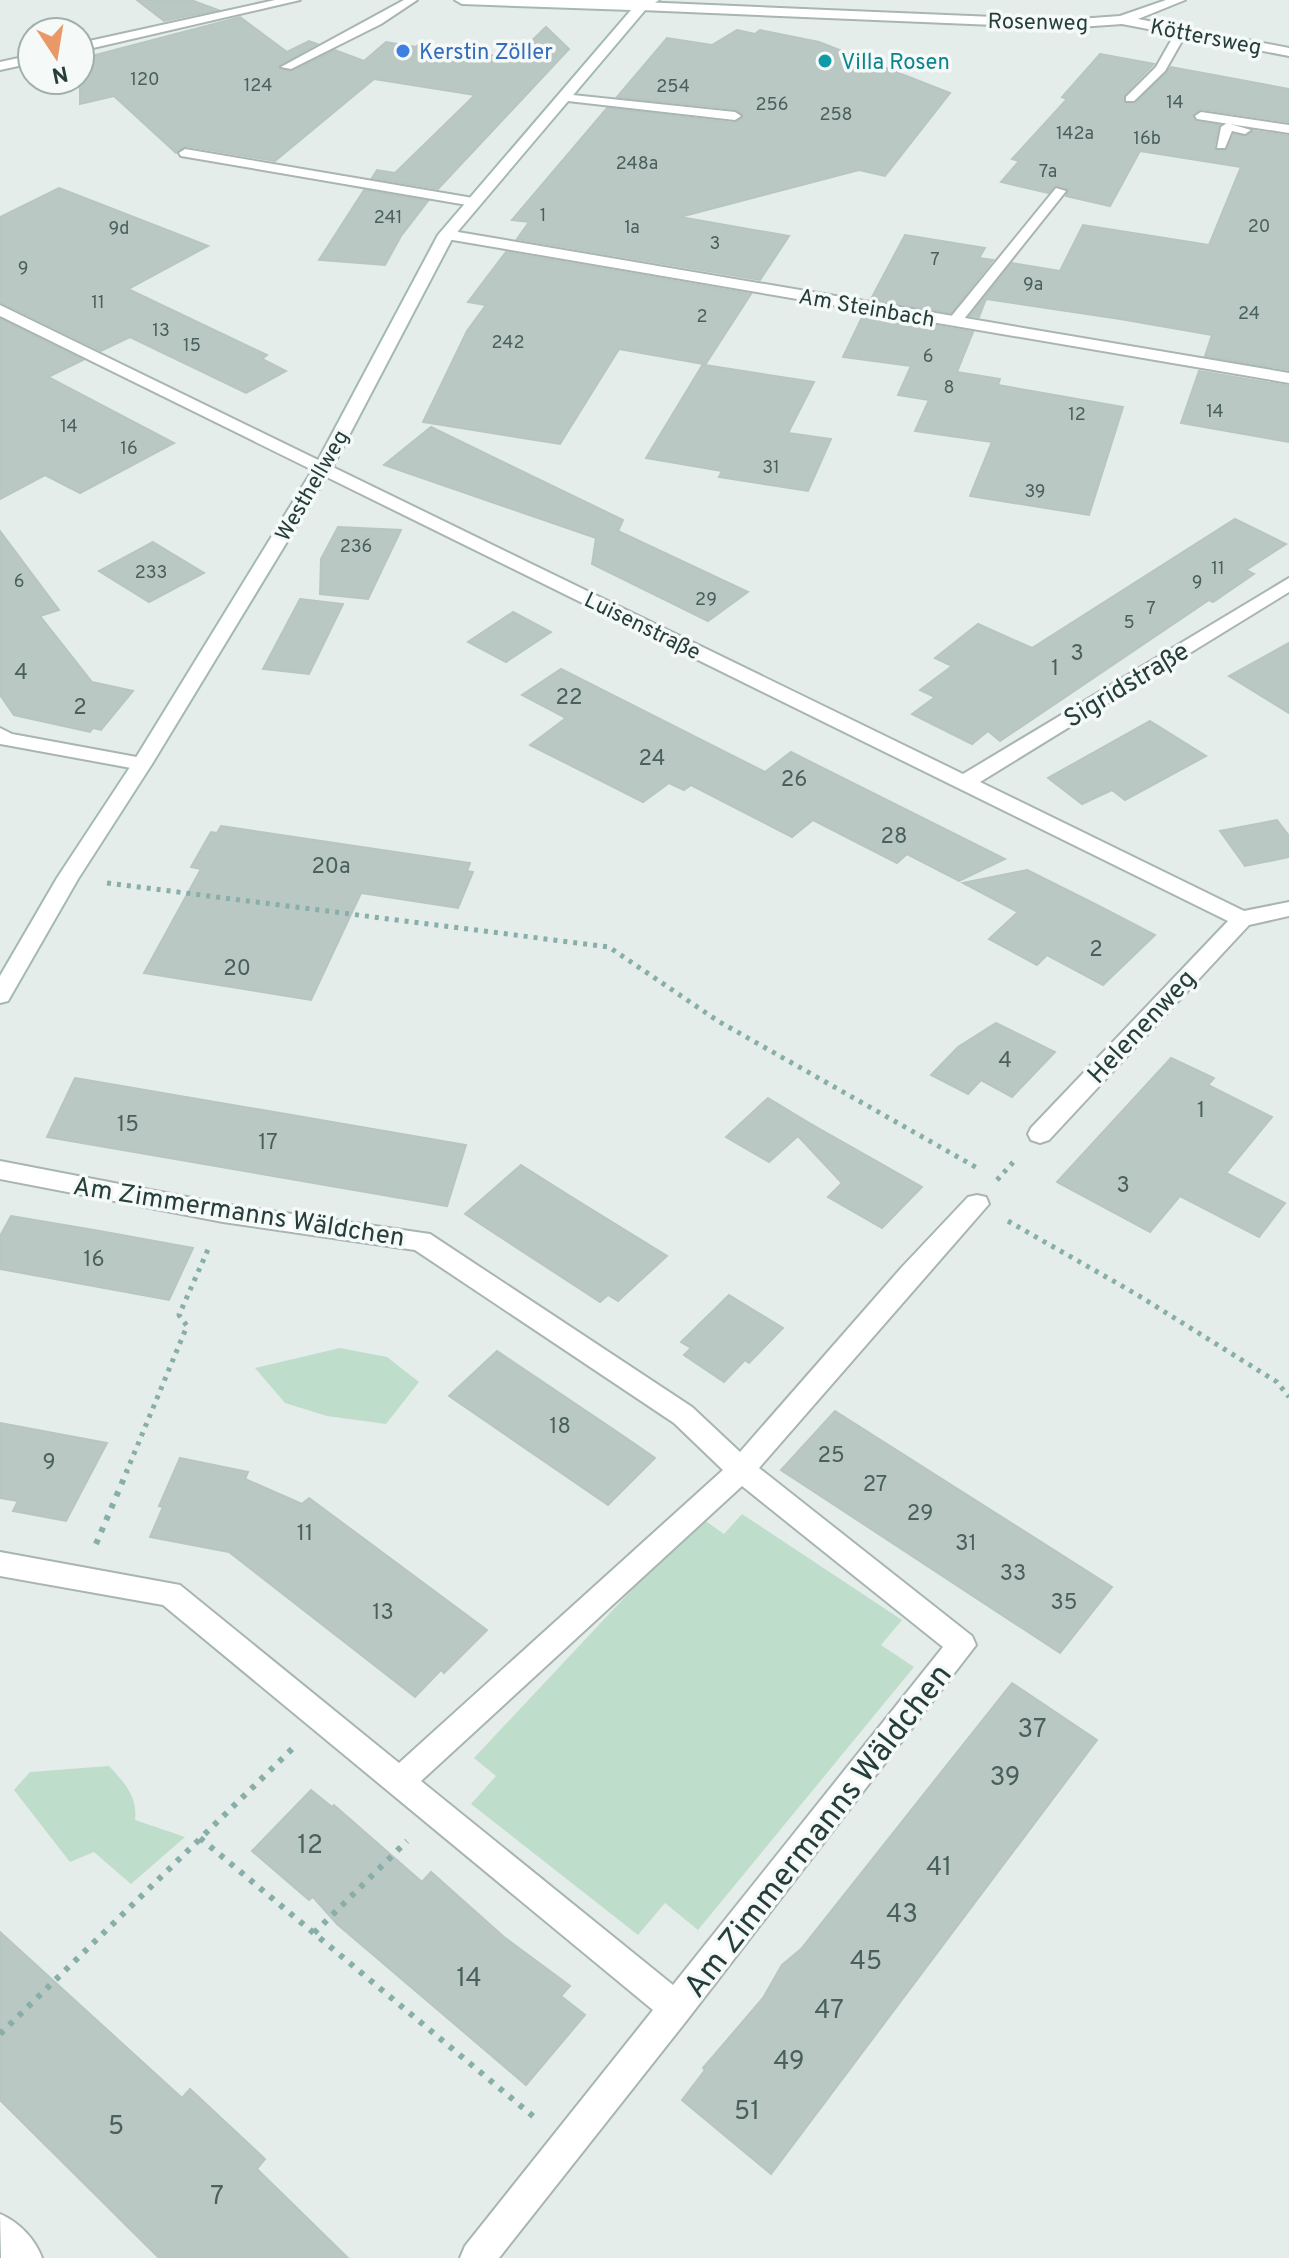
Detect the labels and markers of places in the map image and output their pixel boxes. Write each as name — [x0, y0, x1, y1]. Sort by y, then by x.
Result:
place label: Kerstin Zöller — [419, 40, 553, 67]
marker: Kerstin Zöller — [394, 42, 412, 60]
place label: Villa Rosen — [841, 50, 950, 77]
marker: Villa Rosen — [816, 52, 834, 70]

